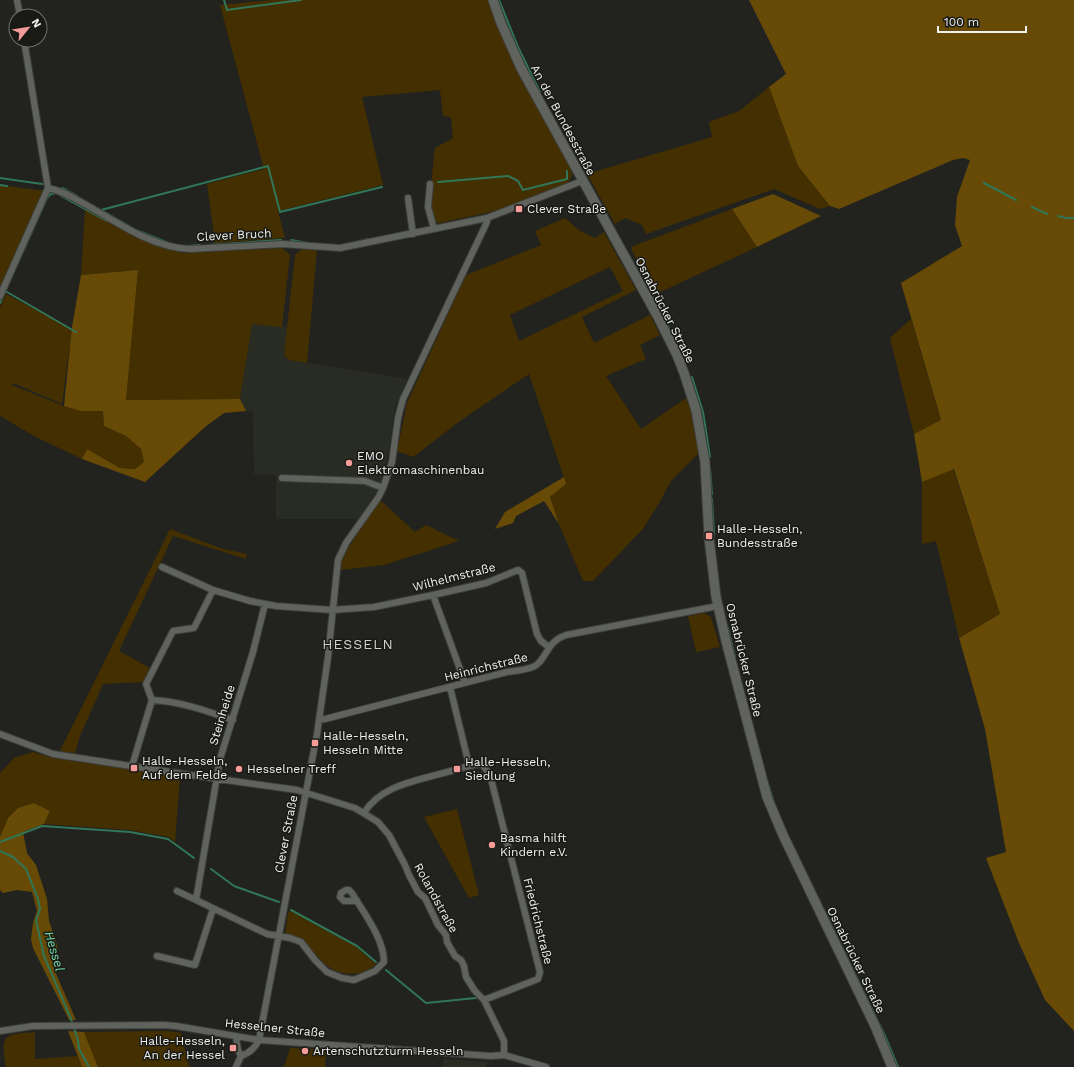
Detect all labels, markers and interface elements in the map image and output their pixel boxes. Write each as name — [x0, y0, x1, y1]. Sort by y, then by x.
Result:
north arrow — [8, 8, 48, 48]
scale bar — [938, 8, 1026, 34]
text: 100 m — [944, 15, 979, 29]
text: N — [29, 16, 44, 30]
street label: An der Bundesstraße — [528, 62, 598, 178]
place label: Clever Straße — [527, 202, 606, 216]
marker: Clever Straße — [514, 204, 524, 214]
street label: Clever Bruch — [196, 226, 272, 244]
street label: Osnabrücker Straße — [632, 255, 698, 365]
place label: EMO Elektromaschinenbau — [357, 449, 484, 477]
marker: EMO Elektromaschinenbau — [344, 458, 354, 468]
place label: Halle-Hesseln, Bundesstraße — [717, 522, 802, 550]
marker: Halle-Hesseln, Bundesstraße — [704, 531, 714, 541]
street label: Wilhelmstraße — [411, 560, 497, 594]
street label: Osnabrücker Straße — [723, 602, 765, 718]
district label: HESSELN — [322, 636, 394, 652]
street label: Heinrichstraße — [443, 650, 529, 684]
street label: Steinheide — [206, 683, 238, 747]
place label: Halle-Hesseln, Hesseln Mitte — [323, 729, 408, 757]
marker: Halle-Hesseln, Hesseln Mitte — [310, 738, 320, 748]
place label: Halle-Hesseln, Auf dem Felde — [142, 754, 227, 782]
place label: Halle-Hesseln, Siedlung — [465, 755, 550, 783]
place label: Hesselner Treff — [247, 762, 337, 776]
marker: Halle-Hesseln, Auf dem Felde — [129, 763, 139, 773]
marker: Hesselner Treff — [234, 764, 244, 774]
marker: Halle-Hesseln, Siedlung — [452, 764, 462, 774]
street label: Clever Straße — [272, 794, 300, 874]
place label: Basma hilft Kindern e.V. — [500, 831, 568, 859]
marker: Basma hilft Kindern e.V. — [487, 840, 497, 850]
street label: Rolandstraße — [411, 861, 461, 935]
street label: Friedrichstraße — [520, 876, 556, 966]
street label: Osnabrücker Straße — [824, 904, 888, 1016]
water label: Hessel — [41, 929, 68, 973]
street label: Hesselner Straße — [224, 1016, 326, 1040]
place label: Halle-Hesseln, An der Hessel — [140, 1034, 225, 1062]
marker: Halle-Hesseln, An der Hessel — [228, 1043, 238, 1053]
place label: Artenschutzturm Hesseln — [313, 1044, 463, 1058]
marker: Artenschutzturm Hesseln — [300, 1046, 310, 1056]

